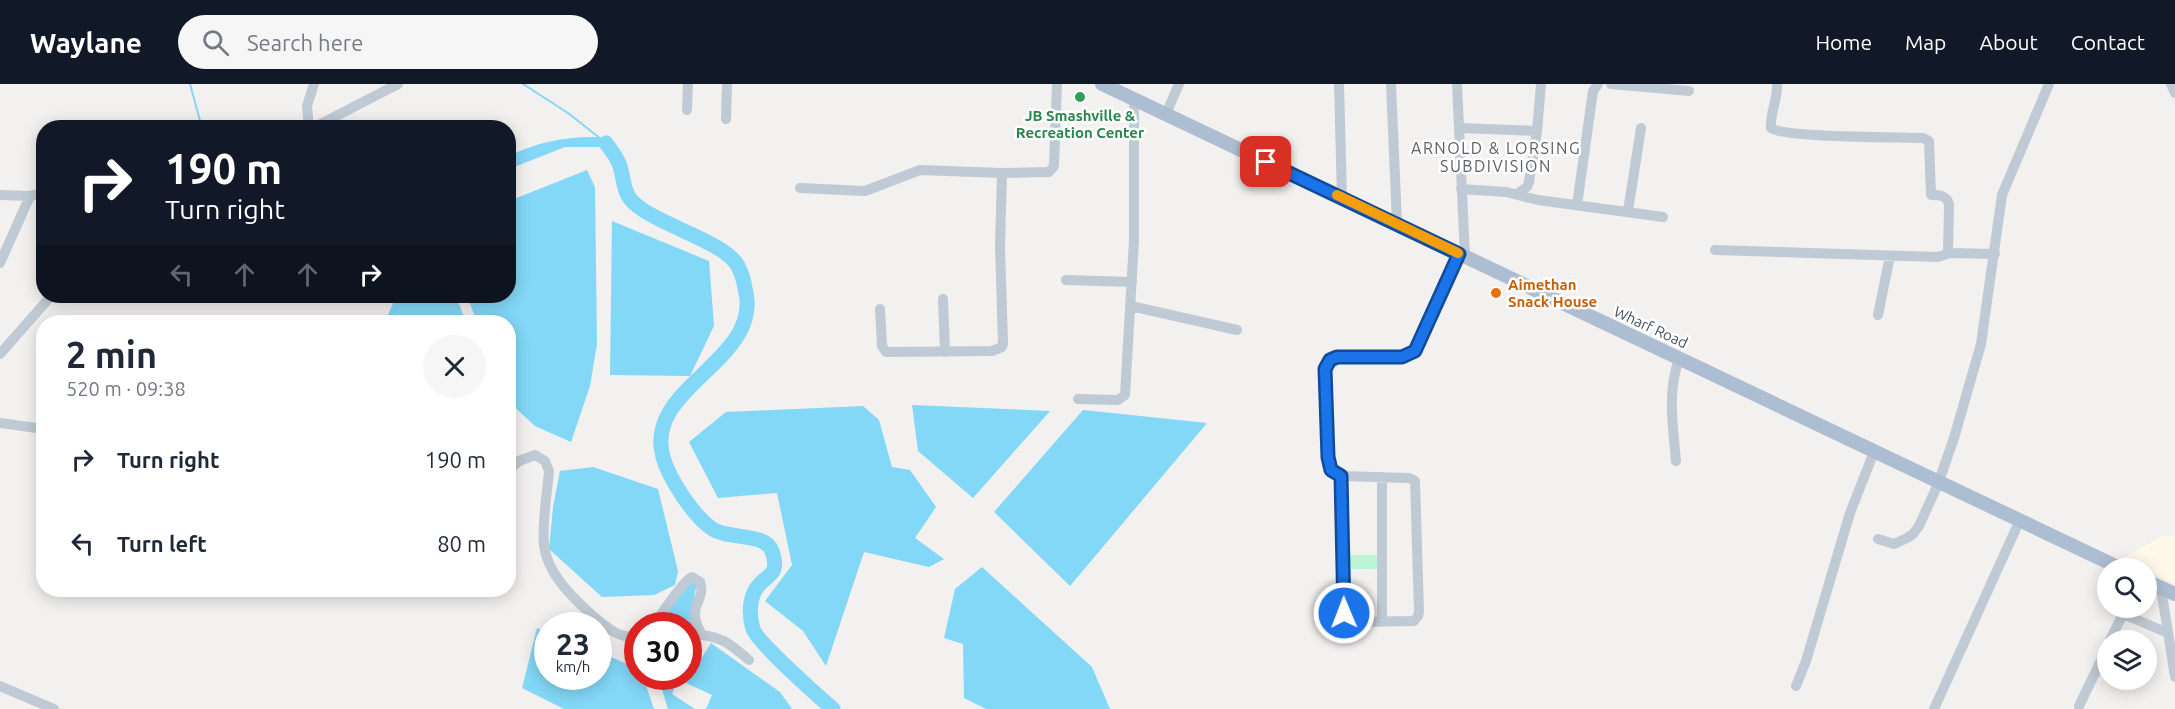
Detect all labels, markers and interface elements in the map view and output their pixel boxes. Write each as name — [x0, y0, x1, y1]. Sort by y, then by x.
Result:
search box — [178, 15, 598, 69]
icon: search — [199, 26, 232, 59]
text: Waylane — [30, 27, 142, 58]
text: Search here — [247, 30, 363, 55]
text: Home — [1815, 30, 1872, 54]
text: Map — [1905, 30, 1946, 54]
text: About — [1979, 30, 2038, 54]
text: Contact — [2071, 30, 2145, 54]
marker: JB Smashville & Recreation Center — [1073, 90, 1087, 104]
place label: JB Smashville & Recreation Center — [1016, 107, 1145, 141]
pin — [1240, 136, 1291, 187]
district label: ARNOLD & LORSING SUBDIVISION — [1411, 139, 1581, 175]
icon: right — [66, 144, 144, 222]
text: 190 m — [165, 145, 282, 192]
icon: arrive — [1249, 145, 1282, 178]
text: Turn right — [165, 194, 285, 224]
icon: left — [165, 258, 198, 291]
icon: ahead — [228, 258, 261, 291]
icon: ahead — [291, 258, 324, 291]
icon: right — [354, 258, 387, 291]
place label: Aimethan Snack House — [1508, 276, 1597, 310]
marker: Aimethan Snack House — [1489, 286, 1503, 300]
street label: Wharf Road — [1611, 302, 1691, 352]
text: 2 min — [66, 334, 157, 375]
button: close — [423, 335, 486, 398]
text: 520 m · 09:38 — [66, 377, 186, 400]
icon: right — [66, 443, 99, 476]
text: Turn right — [117, 447, 219, 472]
text: 190 m — [425, 447, 486, 472]
icon: left — [66, 527, 99, 560]
text: Turn left — [117, 531, 207, 556]
text: 80 m — [437, 531, 486, 556]
map controls — [2097, 558, 2157, 690]
button: search — [2097, 558, 2157, 618]
position arrow — [1312, 581, 1376, 645]
speed limit sign: 30 — [624, 612, 702, 690]
text: 23 — [556, 627, 590, 661]
button: layers — [2097, 630, 2157, 690]
text: km/h — [556, 658, 590, 675]

